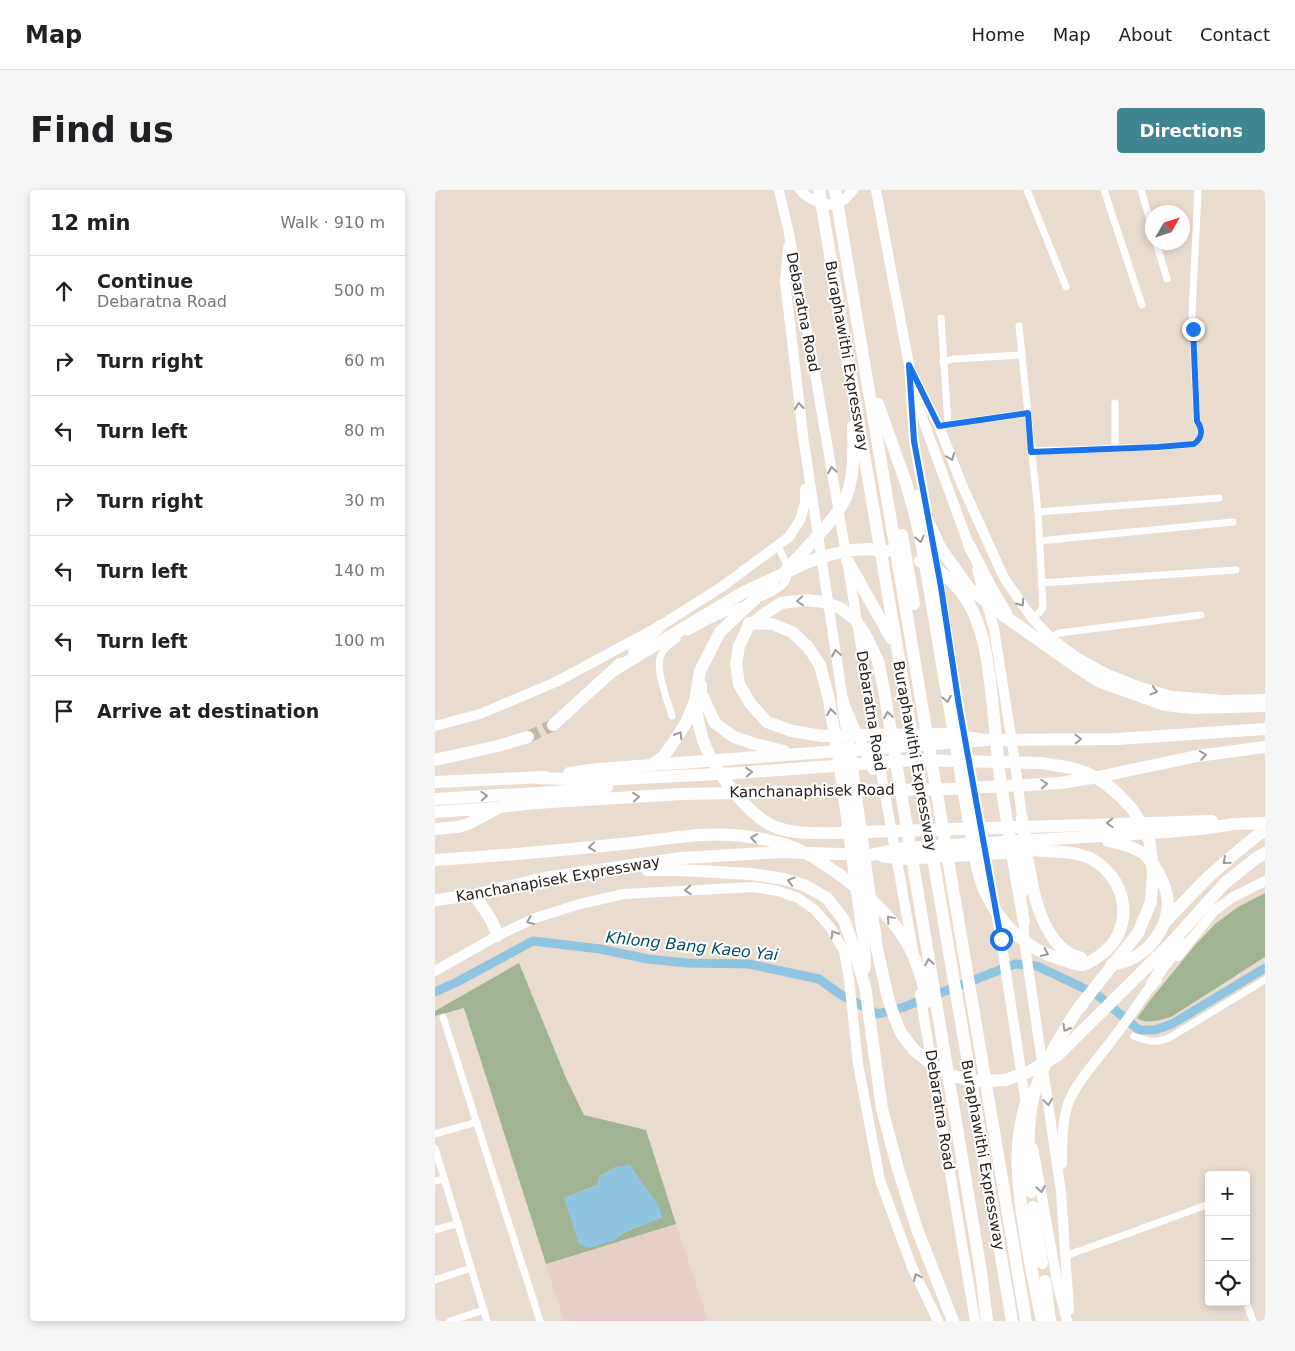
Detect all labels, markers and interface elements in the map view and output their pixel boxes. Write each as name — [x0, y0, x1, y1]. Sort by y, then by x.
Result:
text: Map — [25, 21, 82, 49]
text: Home — [972, 24, 1025, 45]
text: Map — [1053, 24, 1091, 45]
text: About — [1119, 24, 1172, 45]
text: Contact — [1200, 24, 1270, 45]
button: Directions — [1117, 108, 1265, 153]
text: Find us — [30, 110, 174, 150]
north arrow — [1145, 205, 1190, 250]
text: 12 min — [50, 211, 131, 235]
text: Walk · 910 m — [280, 213, 385, 232]
street label: Debaratna Road — [783, 250, 823, 374]
street label: Buraphawithi Expressway — [821, 259, 873, 453]
text: Continue — [97, 270, 193, 292]
icon: ahead — [50, 277, 78, 305]
text: 500 m — [334, 281, 385, 300]
text: Debaratna Road — [97, 292, 227, 311]
route end — [1182, 318, 1205, 341]
icon: right — [50, 347, 78, 375]
text: Turn right — [97, 350, 203, 372]
text: 60 m — [344, 351, 385, 370]
one-way arrow — [794, 401, 805, 409]
icon: left — [50, 417, 78, 445]
text: Turn left — [97, 420, 188, 442]
text: 80 m — [344, 421, 385, 440]
one-way arrow — [945, 452, 955, 461]
one-way arrow — [827, 466, 837, 475]
icon: right — [50, 487, 78, 515]
text: Turn right — [97, 490, 203, 512]
text: 30 m — [344, 491, 385, 510]
one-way arrow — [914, 534, 925, 543]
icon: left — [50, 557, 78, 585]
text: Turn left — [97, 560, 188, 582]
text: 140 m — [334, 561, 385, 580]
one-way arrow — [796, 596, 804, 607]
one-way arrow — [1015, 597, 1024, 607]
icon: left — [50, 627, 78, 655]
text: Turn left — [97, 630, 188, 652]
text: 100 m — [334, 631, 385, 650]
one-way arrow — [831, 649, 841, 657]
street label: Debaratna Road — [853, 649, 889, 773]
street label: Buraphawithi Expressway — [889, 659, 941, 853]
one-way arrow — [1149, 685, 1158, 696]
one-way arrow — [942, 694, 952, 703]
icon: arrive — [50, 697, 78, 725]
text: Arrive at destination — [97, 700, 319, 722]
one-way arrow — [826, 708, 836, 716]
one-way arrow — [883, 711, 894, 719]
one-way arrow — [672, 732, 682, 741]
one-way arrow — [1074, 734, 1082, 744]
one-way arrow — [1200, 750, 1208, 761]
one-way arrow — [746, 767, 754, 778]
one-way arrow — [1040, 778, 1048, 789]
street label: Kanchanaphisek Road — [729, 781, 895, 801]
one-way arrow — [480, 790, 488, 801]
one-way arrow — [633, 791, 641, 802]
one-way arrow — [1106, 818, 1114, 828]
one-way arrow — [749, 833, 758, 843]
one-way arrow — [588, 841, 596, 852]
street label: Kanchanapisek Expressway — [455, 852, 662, 906]
one-way arrow — [1223, 855, 1232, 864]
one-way arrow — [788, 877, 796, 887]
one-way arrow — [684, 885, 692, 896]
one-way arrow — [526, 916, 534, 926]
one-way arrow — [887, 916, 896, 925]
water label: Khlong Bang Kaeo Yai — [605, 927, 780, 965]
route start — [990, 928, 1013, 951]
one-way arrow — [830, 930, 840, 939]
one-way arrow — [1040, 947, 1049, 958]
one-way arrow — [924, 958, 934, 966]
one-way arrow — [1062, 1023, 1072, 1032]
street label: Debaratna Road — [922, 1048, 958, 1172]
street label: Buraphawithi Expressway — [957, 1058, 1009, 1252]
one-way arrow — [1042, 1098, 1053, 1106]
map controls — [1205, 1171, 1250, 1306]
button: + — [1205, 1171, 1250, 1216]
one-way arrow — [1035, 1184, 1045, 1193]
button: − — [1205, 1216, 1250, 1261]
button: locate — [1205, 1261, 1250, 1306]
one-way arrow — [913, 1273, 923, 1282]

